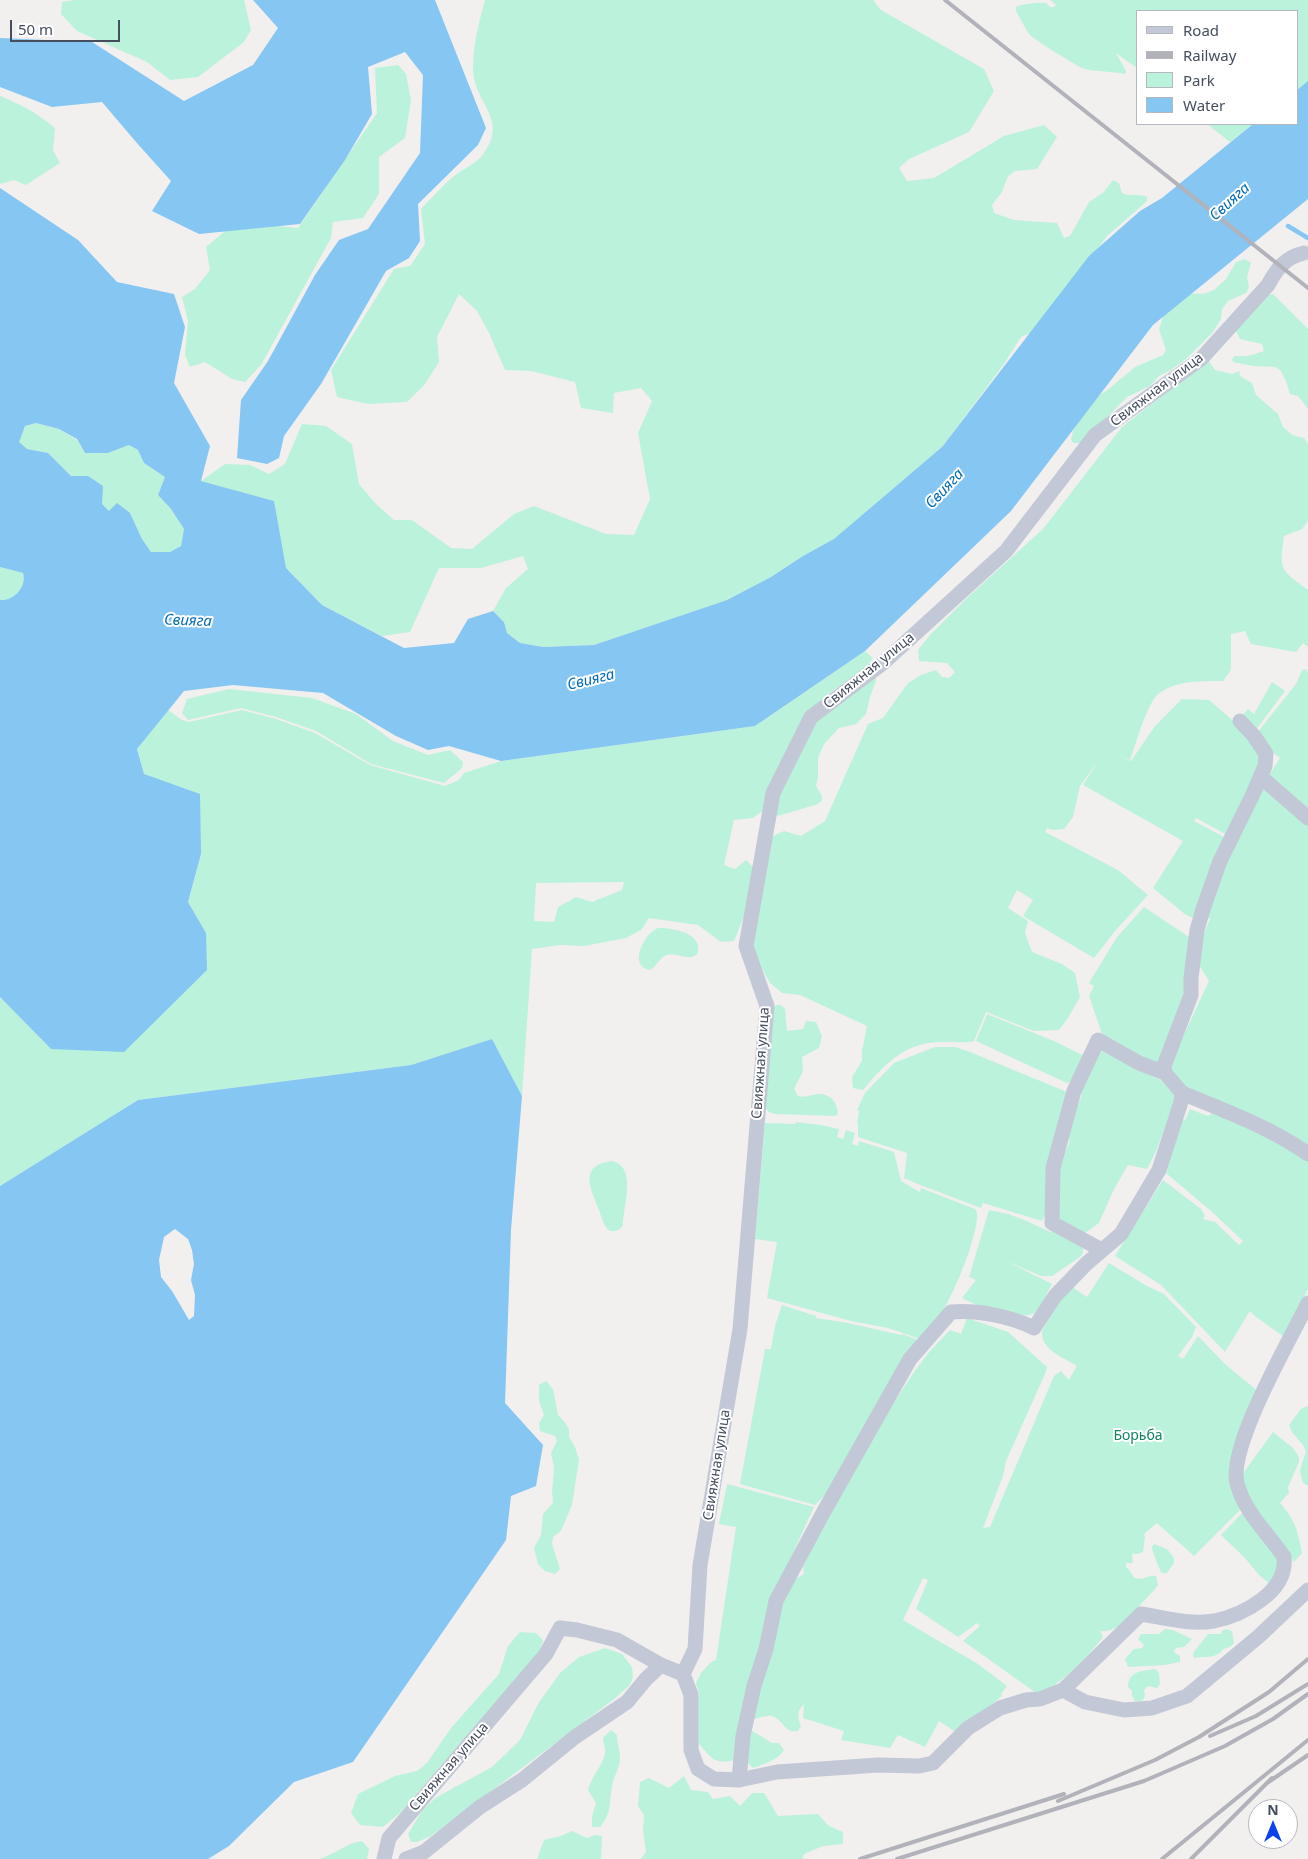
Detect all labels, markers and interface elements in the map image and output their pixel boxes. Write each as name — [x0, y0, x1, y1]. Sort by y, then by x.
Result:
scale bar — [12, 10, 122, 42]
legend — [1136, 10, 1298, 125]
text: 50 m — [18, 19, 53, 39]
text: Road — [1183, 20, 1219, 40]
text: Railway — [1183, 45, 1236, 65]
text: Park — [1183, 70, 1215, 90]
text: Water — [1183, 95, 1225, 115]
water label: Свияга — [1206, 179, 1254, 225]
street label: Свияжная улица — [1107, 350, 1207, 430]
water label: Свияга — [922, 465, 968, 513]
water label: Свияга — [164, 611, 212, 631]
street label: Свияжная улица — [820, 629, 918, 713]
water label: Свияга — [566, 665, 616, 695]
street label: Свияжная улица — [749, 1007, 773, 1119]
street label: Свияжная улица — [700, 1408, 734, 1522]
park label: Борьба — [1113, 1428, 1163, 1444]
street label: Свияжная улица — [406, 1719, 492, 1815]
north arrow — [1248, 1799, 1298, 1849]
text: N — [1267, 1800, 1279, 1819]

